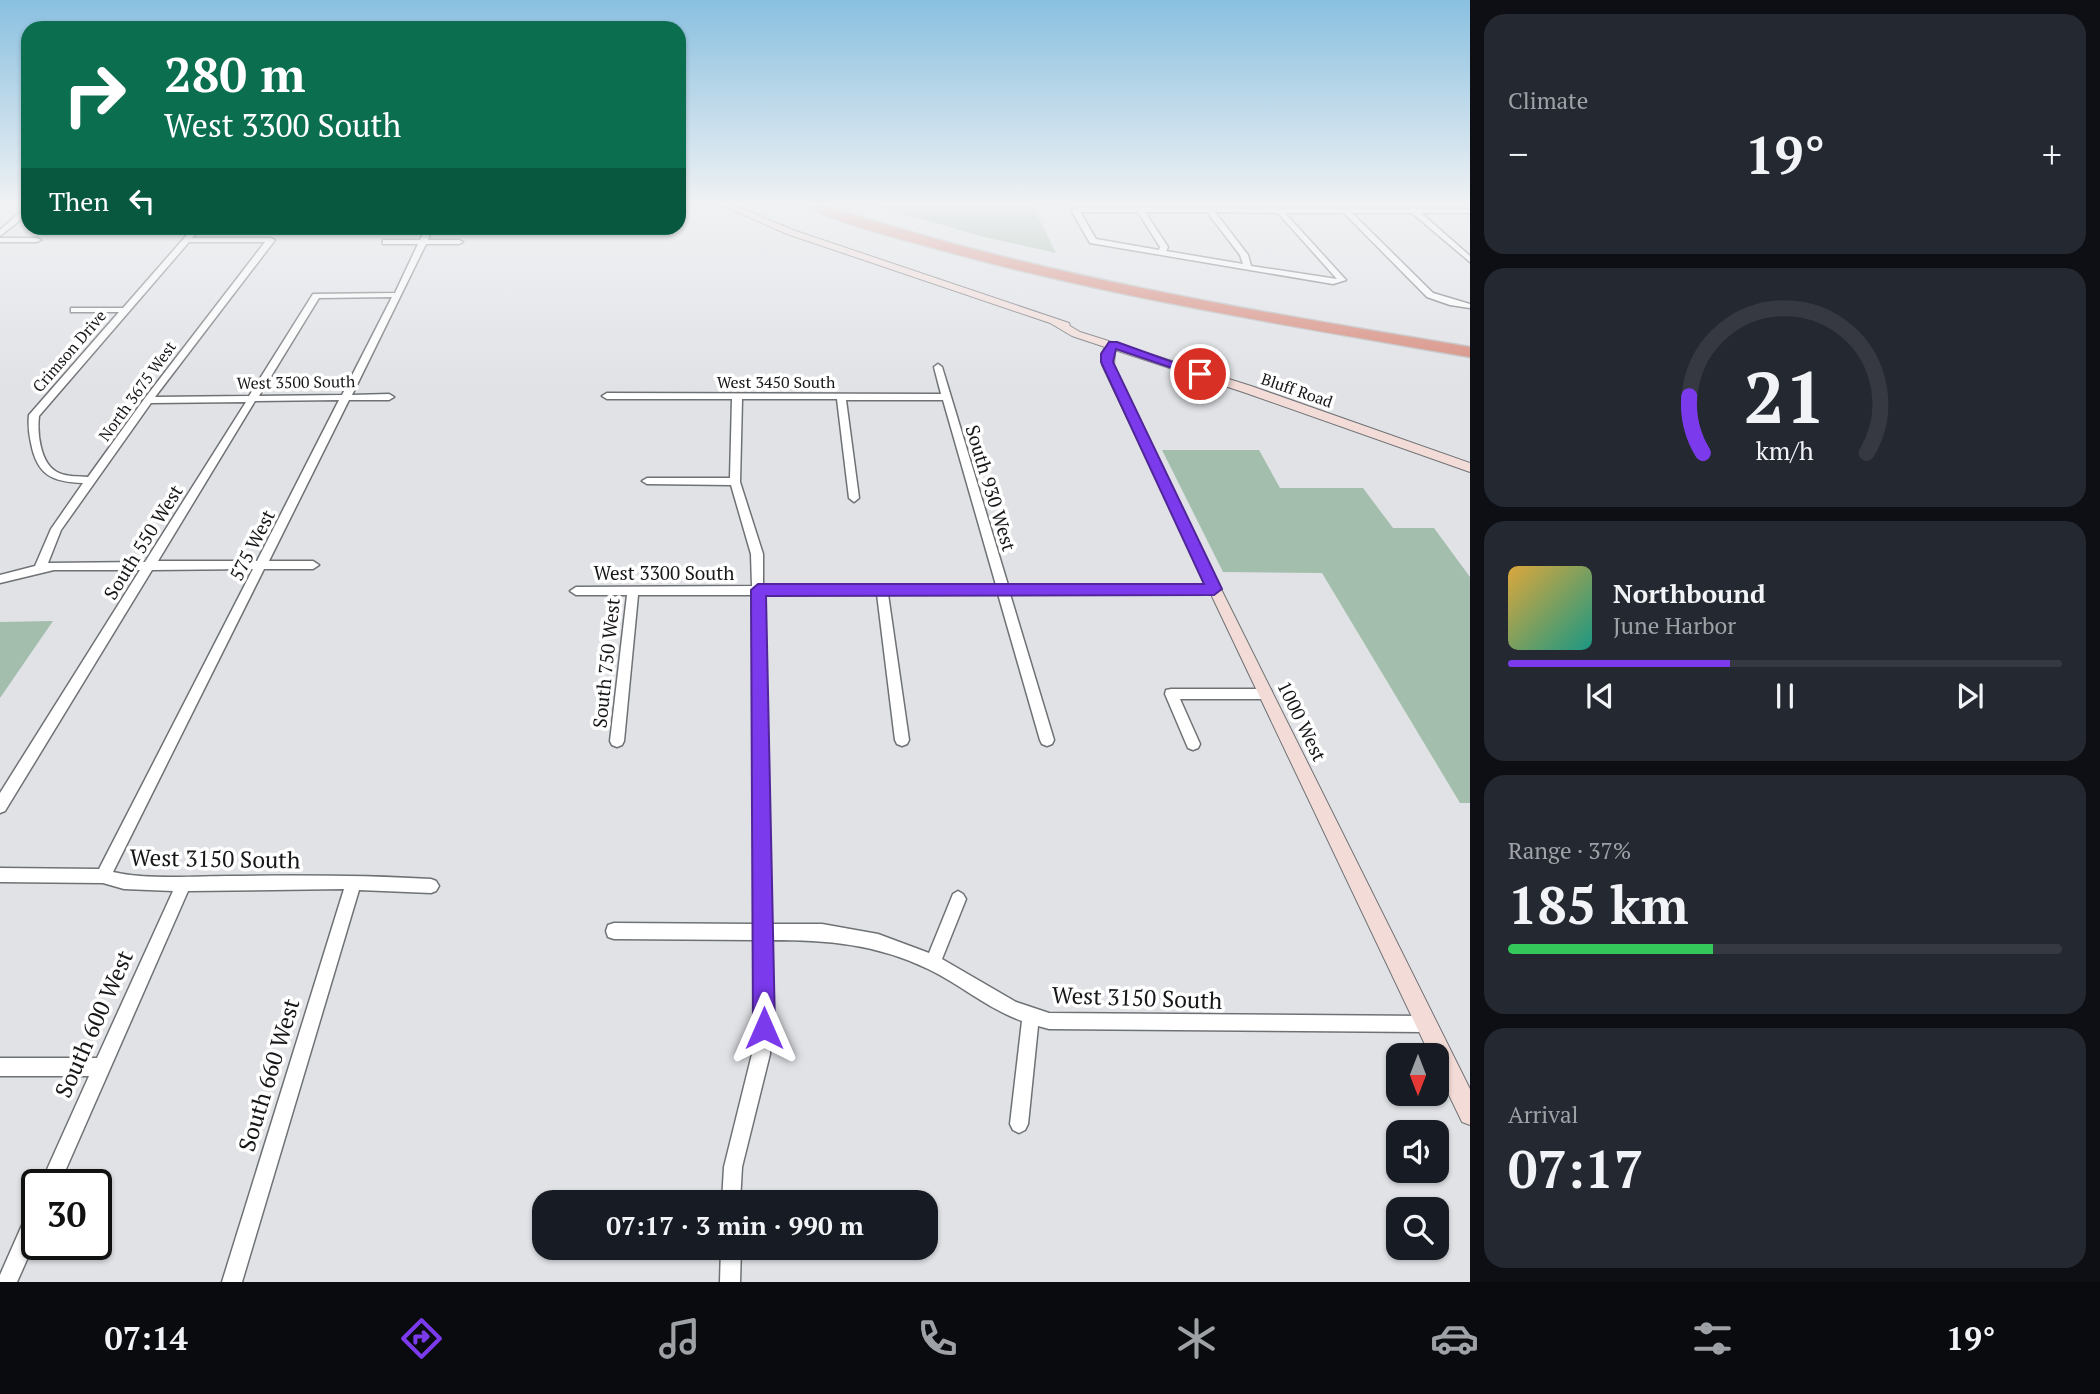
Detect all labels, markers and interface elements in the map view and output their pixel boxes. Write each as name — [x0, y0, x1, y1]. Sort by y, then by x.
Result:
text: 280 m — [164, 41, 306, 106]
icon: right — [49, 49, 140, 140]
text: Climate — [1508, 85, 1588, 116]
text: West 3300 South — [164, 104, 401, 146]
text: 19° — [1745, 120, 1825, 189]
text: − — [1508, 129, 1528, 179]
text: + — [2042, 129, 2062, 179]
icon: left — [123, 182, 161, 220]
text: Then — [49, 184, 109, 218]
street label: Crimson Drive — [27, 305, 111, 397]
street label: North 3675 West — [93, 336, 181, 446]
pin — [1170, 344, 1230, 404]
text: 21 — [1744, 348, 1826, 445]
icon: arrive — [1181, 355, 1219, 393]
street label: Bluff Road — [1258, 367, 1336, 413]
street label: West 3500 South — [236, 370, 356, 394]
street label: West 3450 South — [717, 371, 836, 393]
street label: South 930 West — [960, 422, 1023, 554]
text: km/h — [1756, 434, 1814, 467]
street label: South 550 West — [97, 480, 188, 604]
street label: 575 West — [223, 505, 280, 584]
street label: West 3300 South — [594, 560, 734, 585]
text: Northbound — [1613, 576, 1766, 610]
street label: South 750 West — [586, 597, 625, 729]
text: June Harbor — [1613, 610, 1736, 641]
street label: 1000 West — [1272, 676, 1333, 765]
icon: previous — [1581, 677, 1619, 715]
icon: pause — [1766, 677, 1804, 715]
icon: next — [1951, 677, 1989, 715]
text: Range · 37% — [1508, 835, 1631, 866]
street label: West 3150 South — [129, 842, 301, 875]
text: 185 km — [1508, 870, 1689, 939]
street label: South 600 West — [47, 945, 140, 1102]
street label: West 3150 South — [1051, 979, 1223, 1016]
position arrow — [727, 991, 801, 1065]
street label: South 660 West — [231, 994, 307, 1155]
north arrow — [1386, 1043, 1449, 1106]
map controls — [1386, 1043, 1449, 1260]
text: Arrival — [1508, 1099, 1579, 1130]
button: sound — [1386, 1120, 1449, 1183]
text: 07:17 — [1508, 1134, 1643, 1203]
speed limit sign: 30 — [21, 1169, 112, 1260]
button: search — [1386, 1197, 1449, 1260]
text: 07:17 · 3 min · 990 m — [606, 1208, 864, 1242]
icon: directions — [397, 1314, 446, 1363]
icon: music — [655, 1314, 704, 1363]
icon: phone — [913, 1314, 962, 1363]
icon: climate — [1172, 1314, 1221, 1363]
icon: car — [1430, 1314, 1479, 1363]
icon: filters — [1688, 1314, 1737, 1363]
text: 07:14 — [105, 1317, 188, 1359]
text: 19° — [1946, 1317, 1995, 1359]

